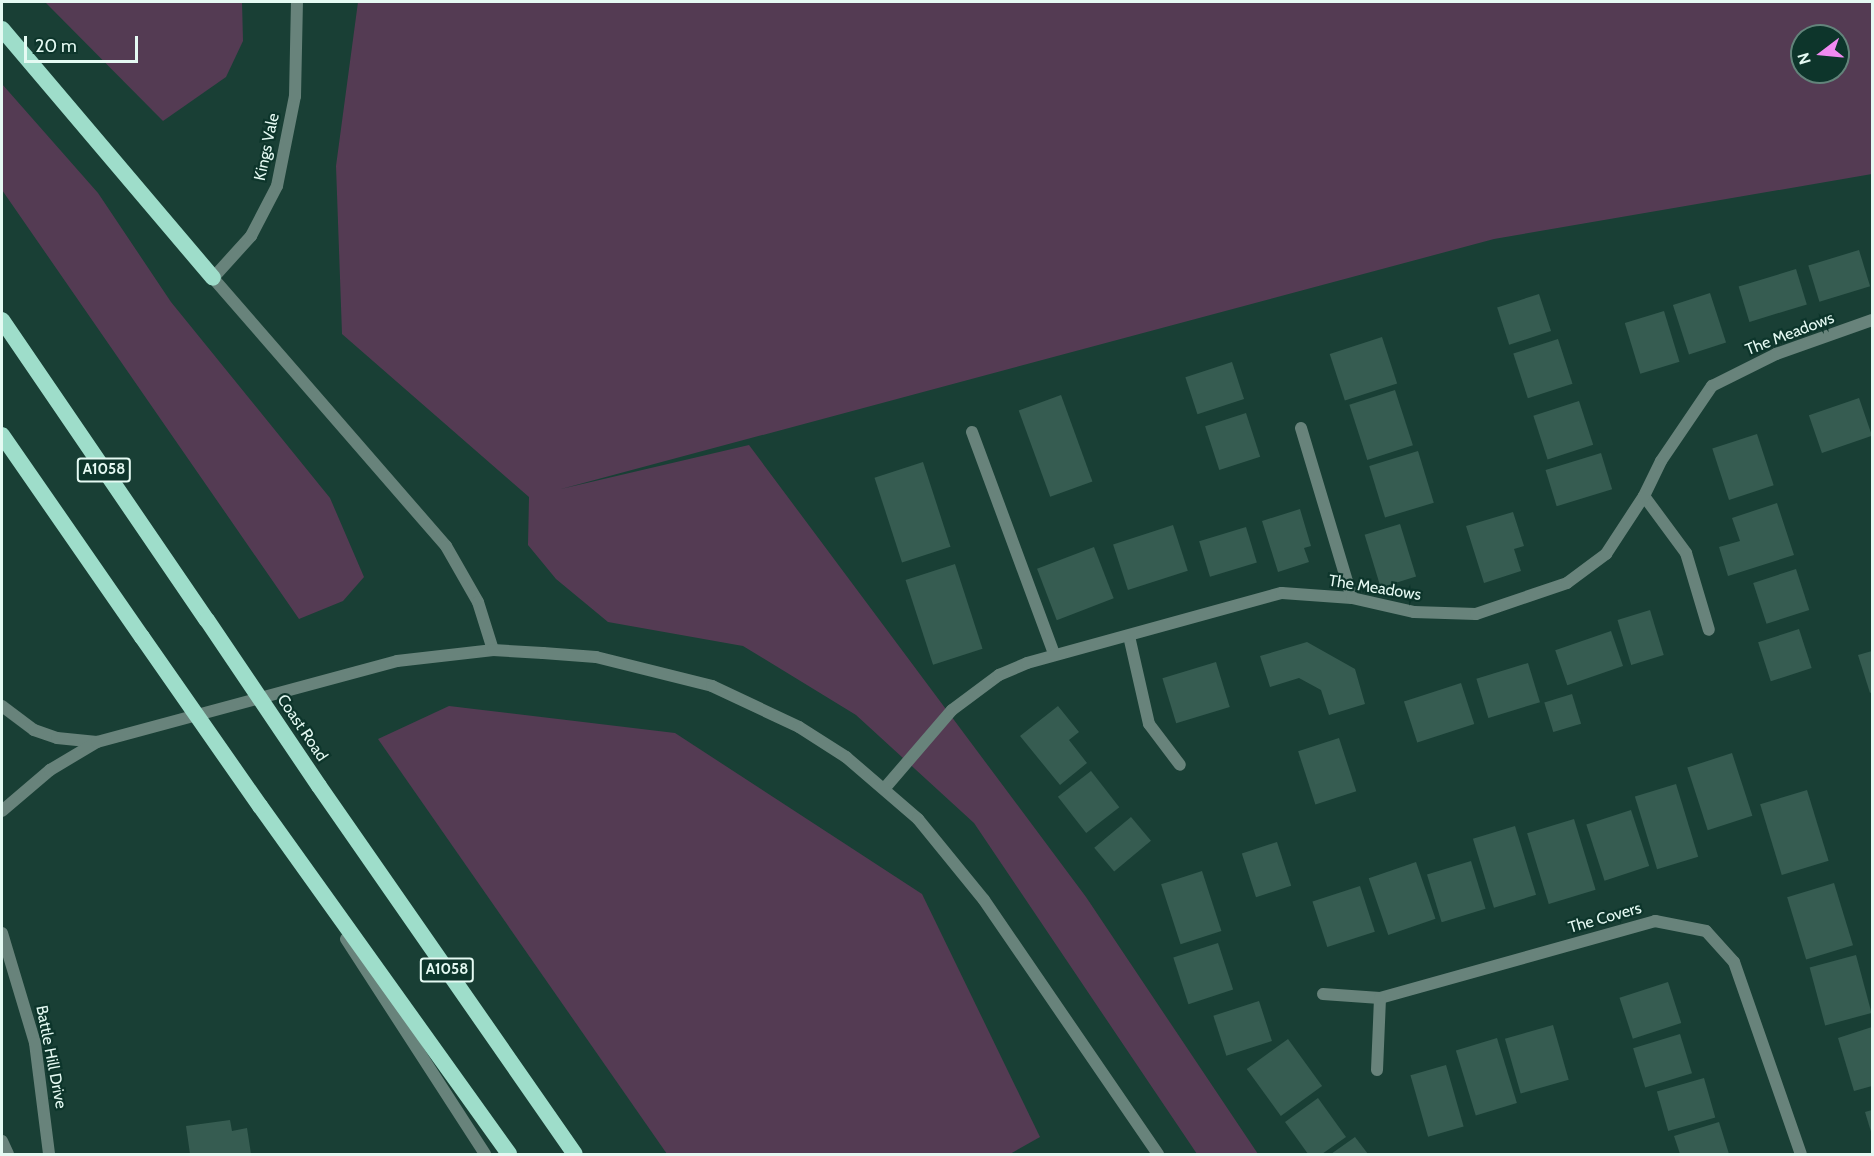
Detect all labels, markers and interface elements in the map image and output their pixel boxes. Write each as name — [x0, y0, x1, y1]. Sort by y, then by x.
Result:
scale bar — [27, 24, 141, 62]
north arrow — [1790, 24, 1850, 84]
text: 20 m — [35, 35, 77, 57]
text: N — [1793, 50, 1815, 67]
street label: Kings Vale — [250, 111, 284, 183]
street label: The Meadows — [1743, 308, 1837, 360]
road number: A1058 — [76, 458, 132, 482]
street label: The Meadows — [1327, 571, 1423, 605]
street label: Coast Road — [273, 691, 331, 765]
street label: The Covers — [1566, 898, 1644, 938]
road number: A1058 — [418, 958, 476, 982]
street label: Battle Hill Drive — [32, 1004, 70, 1110]

